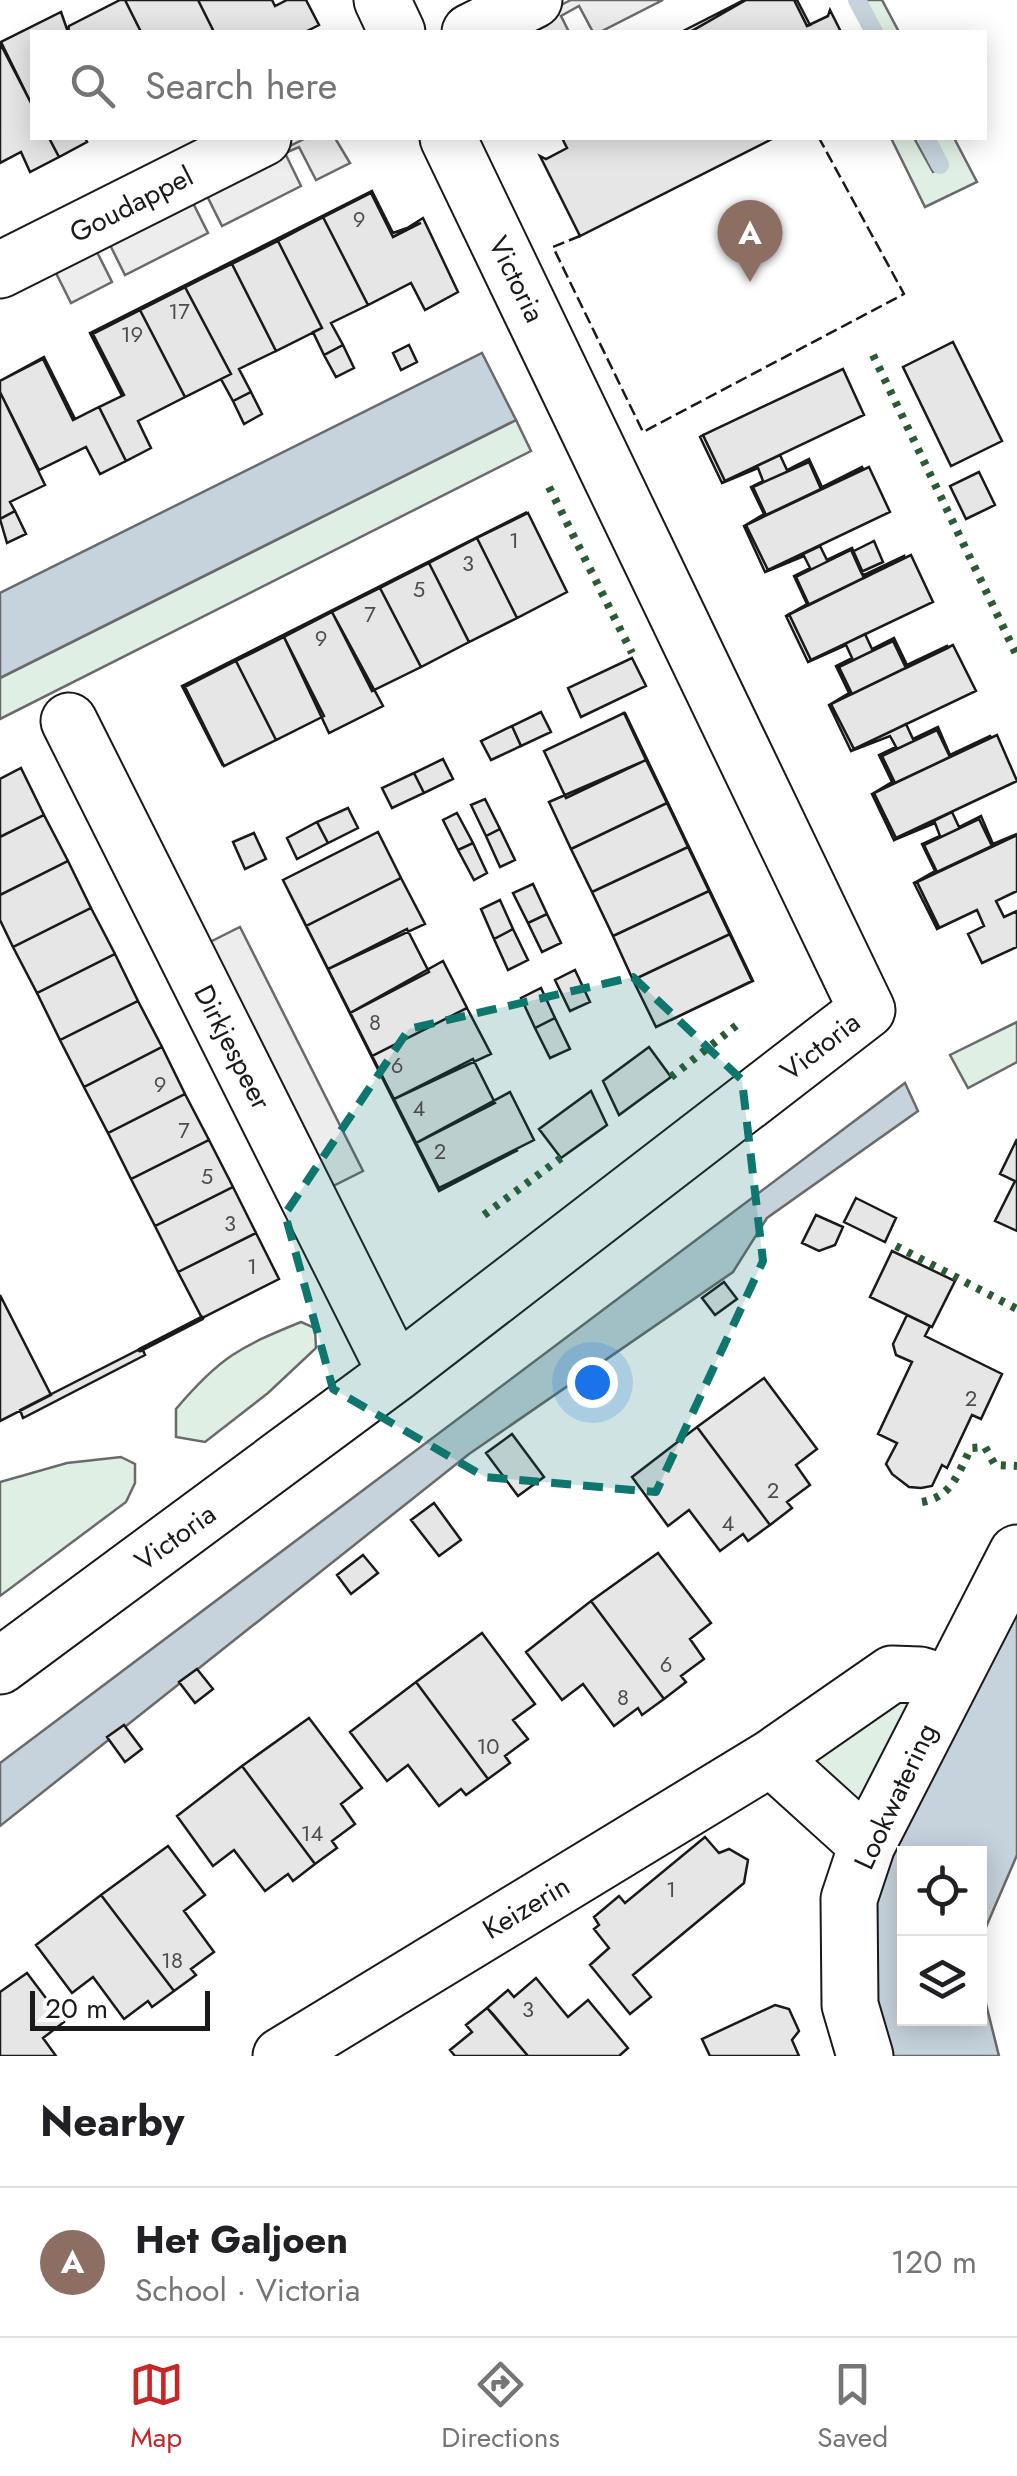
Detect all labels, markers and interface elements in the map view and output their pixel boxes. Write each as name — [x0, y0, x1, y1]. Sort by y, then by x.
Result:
search box — [30, 30, 987, 140]
icon: search — [65, 58, 120, 113]
text: Search here — [145, 58, 337, 113]
street label: Goudappel — [62, 156, 200, 253]
pin: A — [718, 200, 782, 282]
house number: 9 — [353, 203, 365, 235]
street label: Victoria — [478, 229, 555, 329]
house number: 17 — [168, 295, 190, 327]
house number: 19 — [121, 318, 143, 350]
house number: 1 — [509, 524, 519, 556]
house number: 3 — [462, 547, 474, 579]
house number: 5 — [413, 573, 425, 605]
house number: 7 — [364, 598, 376, 630]
house number: 9 — [315, 622, 327, 654]
street label: Dirkjespeer — [184, 978, 282, 1117]
street label: Victoria — [772, 1002, 869, 1091]
house number: 8 — [369, 1006, 381, 1038]
house number: 6 — [391, 1049, 403, 1081]
house number: 9 — [154, 1068, 166, 1100]
house number: 4 — [413, 1092, 426, 1124]
house number: 7 — [178, 1114, 190, 1146]
house number: 2 — [434, 1135, 446, 1167]
house number: 5 — [201, 1160, 213, 1192]
house number: 3 — [224, 1207, 236, 1239]
house number: 1 — [247, 1250, 257, 1282]
your location — [567, 1357, 618, 1408]
house number: 2 — [965, 1382, 977, 1414]
house number: 2 — [767, 1474, 779, 1506]
street label: Victoria — [126, 1494, 224, 1581]
house number: 4 — [722, 1507, 735, 1539]
house number: 6 — [660, 1648, 672, 1680]
house number: 8 — [617, 1681, 629, 1713]
street label: Lookwatering — [844, 1716, 947, 1876]
house number: 10 — [476, 1730, 500, 1762]
house number: 14 — [301, 1817, 324, 1849]
map controls — [897, 1846, 987, 2026]
button: locate — [897, 1846, 987, 1936]
street label: Keizerin — [475, 1865, 578, 1950]
house number: 1 — [666, 1873, 676, 1905]
button: layers — [897, 1936, 987, 2026]
house number: 18 — [161, 1944, 183, 1976]
scale bar — [30, 1986, 210, 2030]
text: 20 m — [45, 1988, 108, 2029]
house number: 3 — [522, 1993, 534, 2025]
text: Nearby — [40, 2091, 184, 2152]
text: Het Galjoen — [135, 2212, 348, 2267]
text: A — [61, 2239, 84, 2285]
text: 120 m — [891, 2239, 977, 2285]
text: School · Victoria — [135, 2267, 360, 2313]
tab: Map — [129, 2357, 184, 2458]
tab: Directions — [441, 2357, 560, 2458]
tab: Saved — [817, 2357, 888, 2458]

